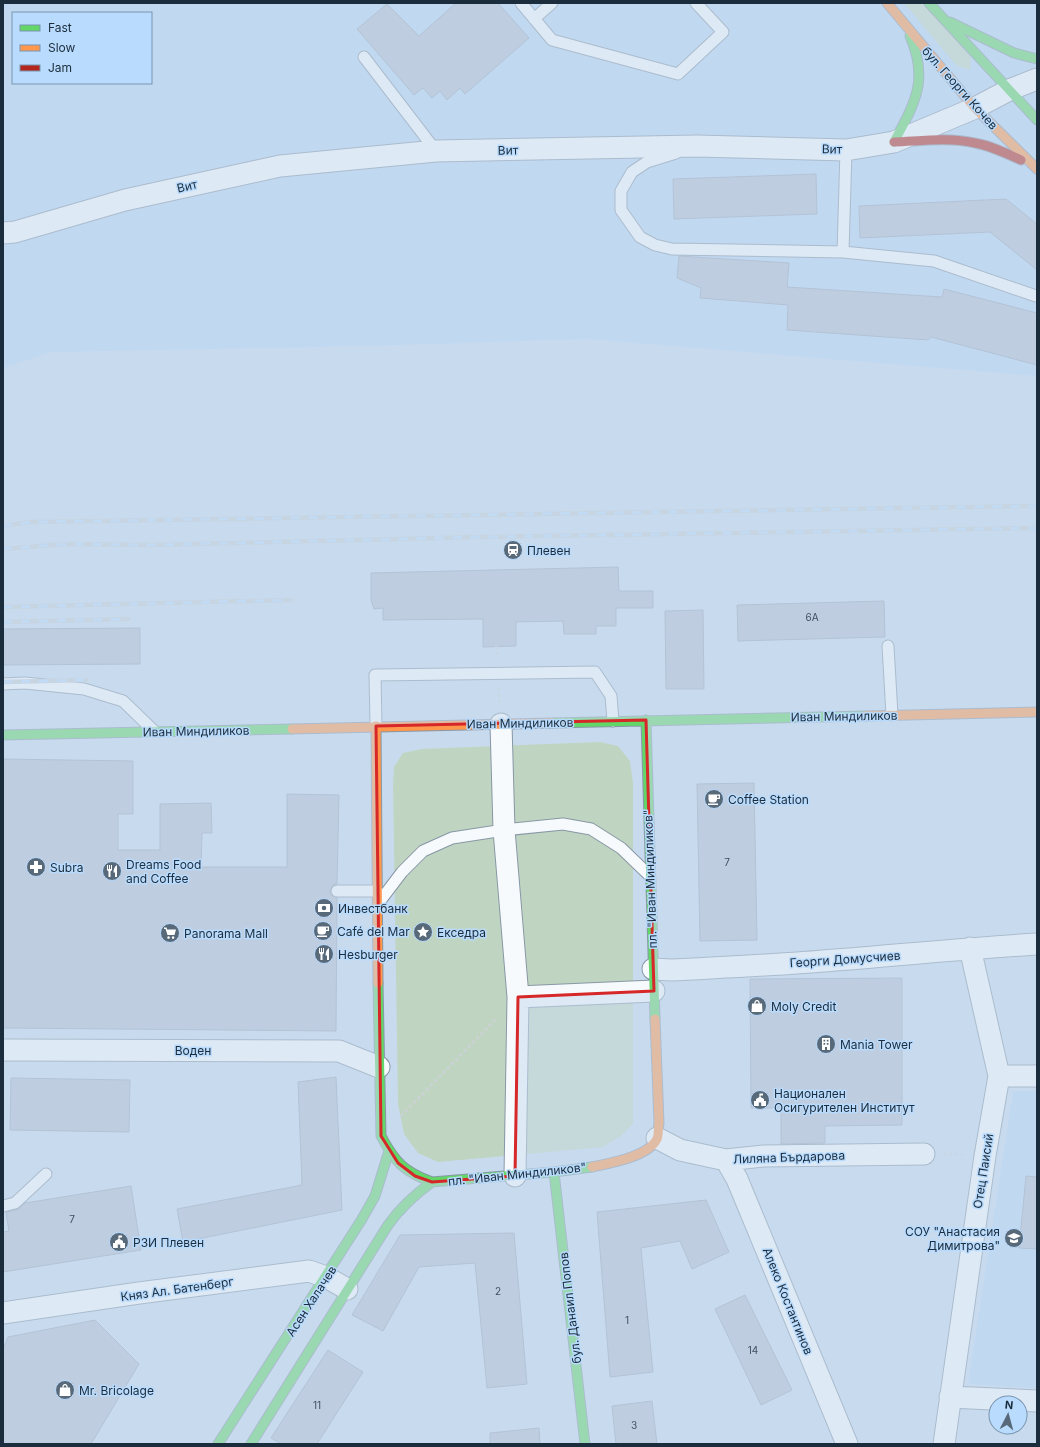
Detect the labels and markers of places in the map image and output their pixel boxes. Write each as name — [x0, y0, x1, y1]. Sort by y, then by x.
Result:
station icon: Плевен — [502, 539, 524, 561]
place label: Плевен — [527, 543, 571, 558]
cafe icon: Coffee Station — [703, 788, 725, 810]
place label: Coffee Station — [728, 792, 809, 807]
pharmacy icon: Subra — [25, 856, 47, 878]
place label: Dreams Food and Coffee — [126, 857, 201, 886]
place label: Subra — [50, 860, 83, 875]
restaurant icon: Dreams Food and Coffee — [101, 860, 123, 882]
bank icon: Инвестбанк — [313, 897, 335, 919]
place label: Инвестбанк — [338, 901, 408, 916]
cafe icon: Café del Mar — [312, 920, 334, 942]
place icon: Екседра — [412, 921, 434, 943]
supermarket icon: Panorama Mall — [159, 922, 181, 944]
place label: Café del Mar — [337, 924, 410, 939]
place label: Екседра — [437, 925, 486, 940]
place label: Panorama Mall — [184, 926, 268, 941]
restaurant icon: Hesburger — [313, 943, 335, 965]
place label: Hesburger — [338, 947, 398, 962]
shop icon: Moly Credit — [746, 995, 768, 1017]
place label: Moly Credit — [771, 999, 836, 1014]
building icon: Mania Tower — [815, 1033, 837, 1055]
place label: Mania Tower — [840, 1037, 913, 1052]
place label: Национален Осигурителен Институт — [774, 1086, 915, 1115]
public building icon: Национален Осигурителен Институт — [749, 1089, 771, 1111]
place label: СОУ "Анастасия Димитрова" — [905, 1224, 1000, 1253]
school or university icon: СОУ "Анастасия Димитрова" — [1003, 1227, 1025, 1249]
public building icon: РЗИ Плевен — [108, 1231, 130, 1253]
place label: РЗИ Плевен — [133, 1235, 204, 1250]
shop icon: Mr. Bricolage — [54, 1379, 76, 1401]
place label: Mr. Bricolage — [79, 1383, 154, 1398]

